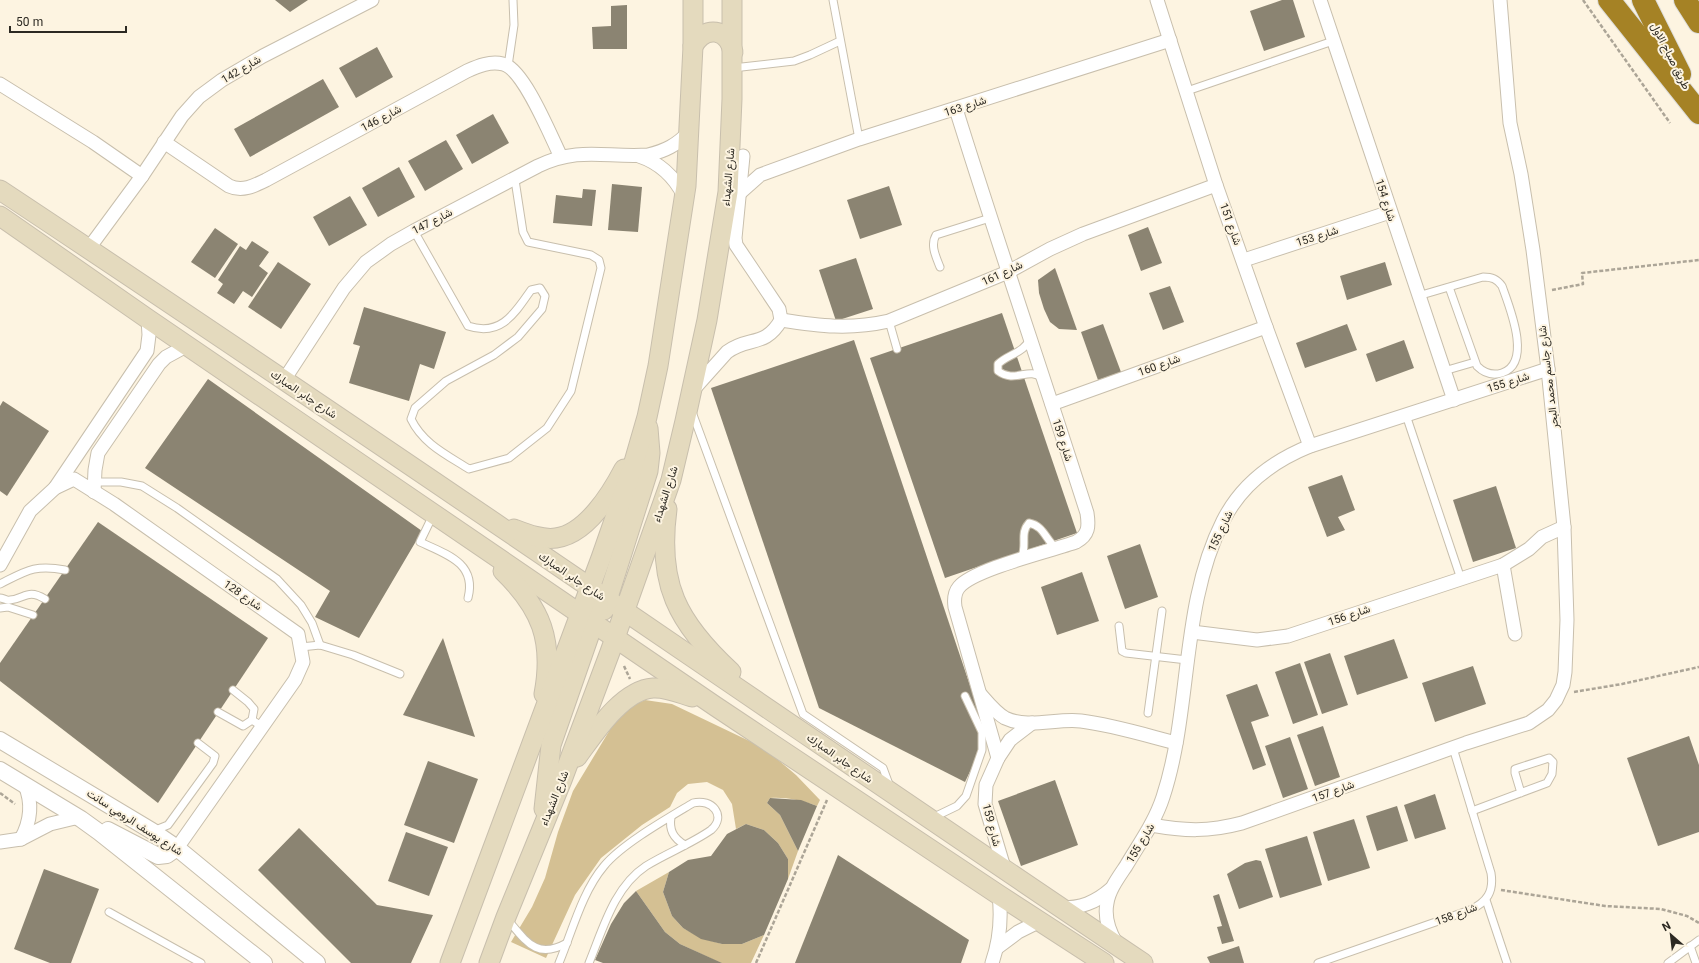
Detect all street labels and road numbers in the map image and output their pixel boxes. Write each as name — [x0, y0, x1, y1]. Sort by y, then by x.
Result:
street label: طريق صباح الاول — [1645, 20, 1694, 93]
street label: شارع 142 — [219, 52, 265, 89]
street label: شارع 163 — [942, 93, 989, 122]
street label: شارع 146 — [358, 101, 405, 137]
street label: شارع الشهداء — [718, 147, 741, 207]
street label: شارع 154 — [1370, 177, 1399, 224]
street label: شارع 151 — [1214, 201, 1245, 248]
street label: شارع 147 — [409, 205, 456, 240]
street label: شارع 153 — [1294, 223, 1341, 252]
street label: شارع 161 — [979, 257, 1026, 291]
street label: شارع جاسم محمد البحر — [1535, 324, 1564, 430]
street label: شارع 160 — [1136, 351, 1183, 382]
street label: شارع جابر المبارك — [266, 367, 340, 424]
street label: شارع 155 — [1485, 369, 1532, 398]
street label: شارع 159 — [1047, 417, 1076, 464]
street label: شارع الشهداء — [649, 464, 684, 525]
street label: شارع 155 — [1204, 508, 1238, 555]
street label: شارع جابر المبارك — [534, 549, 608, 606]
street label: شارع 128 — [219, 577, 265, 616]
street label: شارع 156 — [1326, 601, 1373, 632]
street label: شارع جابر المبارك — [803, 730, 876, 789]
street label: شارع الشهداء — [537, 768, 574, 829]
street label: شارع 157 — [1310, 777, 1357, 808]
street label: شارع يوسف الرومي سانت — [83, 786, 186, 861]
street label: شارع 159 — [977, 802, 1004, 849]
street label: شارع 155 — [1123, 820, 1160, 867]
street label: شارع 158 — [1433, 900, 1480, 931]

